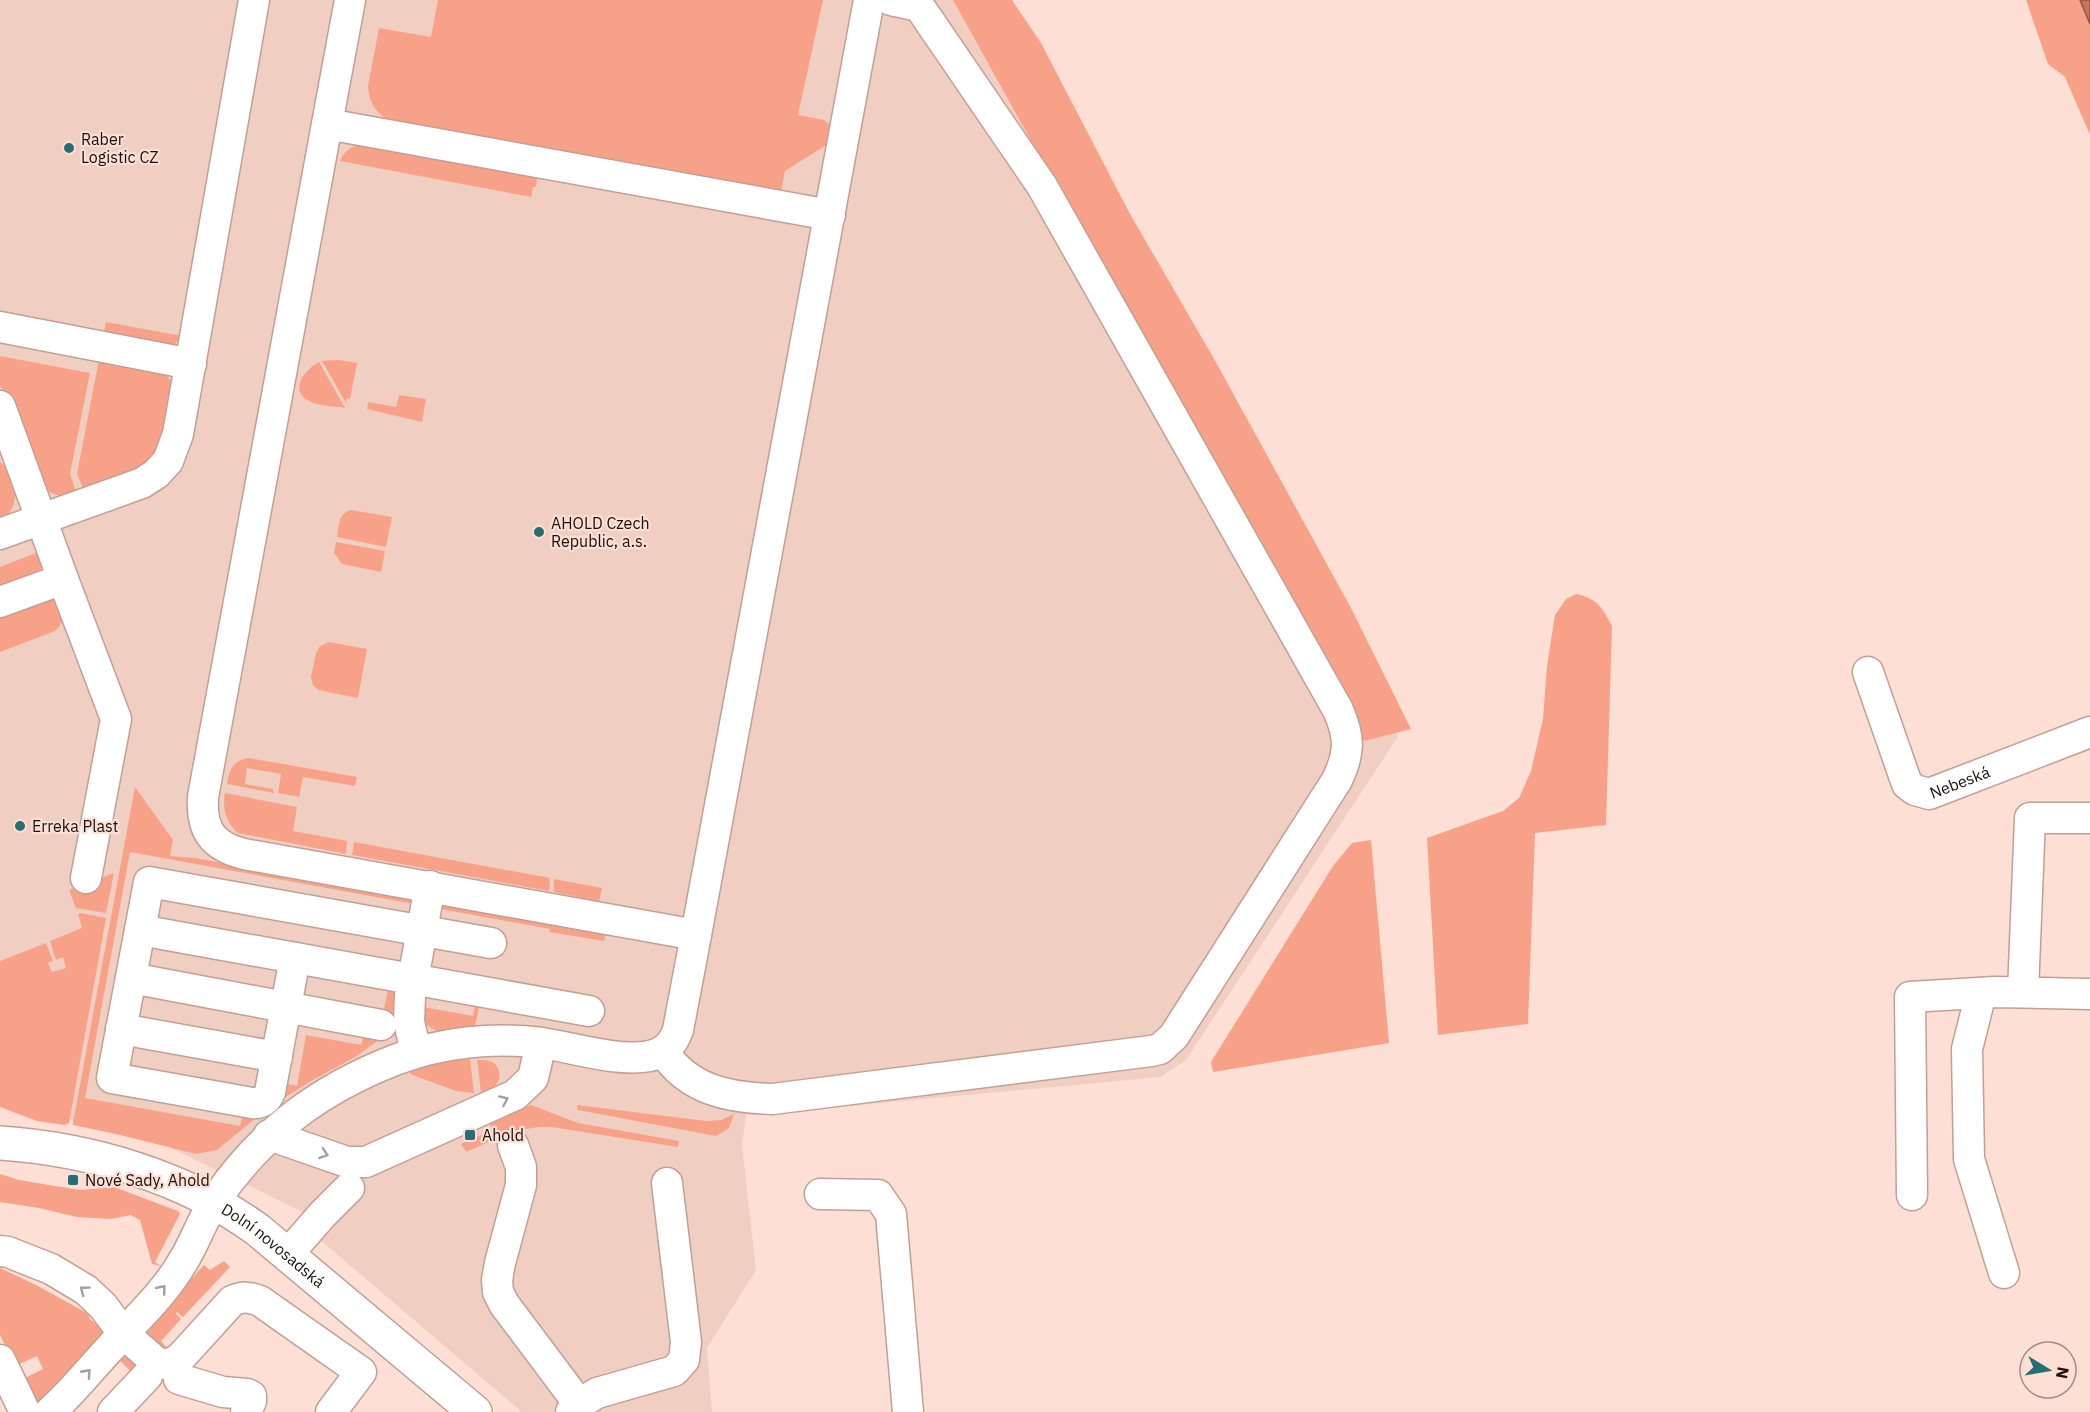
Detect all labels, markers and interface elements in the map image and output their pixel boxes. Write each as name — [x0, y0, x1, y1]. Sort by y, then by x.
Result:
place label: Raber Logistic CZ — [81, 129, 159, 167]
marker: Raber Logistic CZ — [62, 141, 76, 155]
place label: AHOLD Czech Republic, a.s. — [551, 513, 650, 551]
marker: AHOLD Czech Republic, a.s. — [532, 525, 546, 539]
street label: Nebeská — [1927, 761, 1993, 803]
place label: Erreka Plast — [32, 816, 118, 836]
marker: Erreka Plast — [13, 819, 27, 833]
one-way arrow — [498, 1095, 509, 1107]
place label: Ahold — [482, 1125, 524, 1145]
marker: Ahold — [463, 1128, 477, 1142]
one-way arrow — [318, 1147, 329, 1160]
place label: Nové Sady, Ahold — [85, 1170, 210, 1190]
marker: Nové Sady, Ahold — [66, 1173, 80, 1187]
street label: Dolní novosadská — [218, 1199, 329, 1292]
one-way arrow — [155, 1285, 166, 1296]
one-way arrow — [80, 1286, 91, 1297]
north arrow — [2018, 1340, 2078, 1400]
text: N — [2052, 1365, 2074, 1380]
one-way arrow — [80, 1369, 91, 1380]

